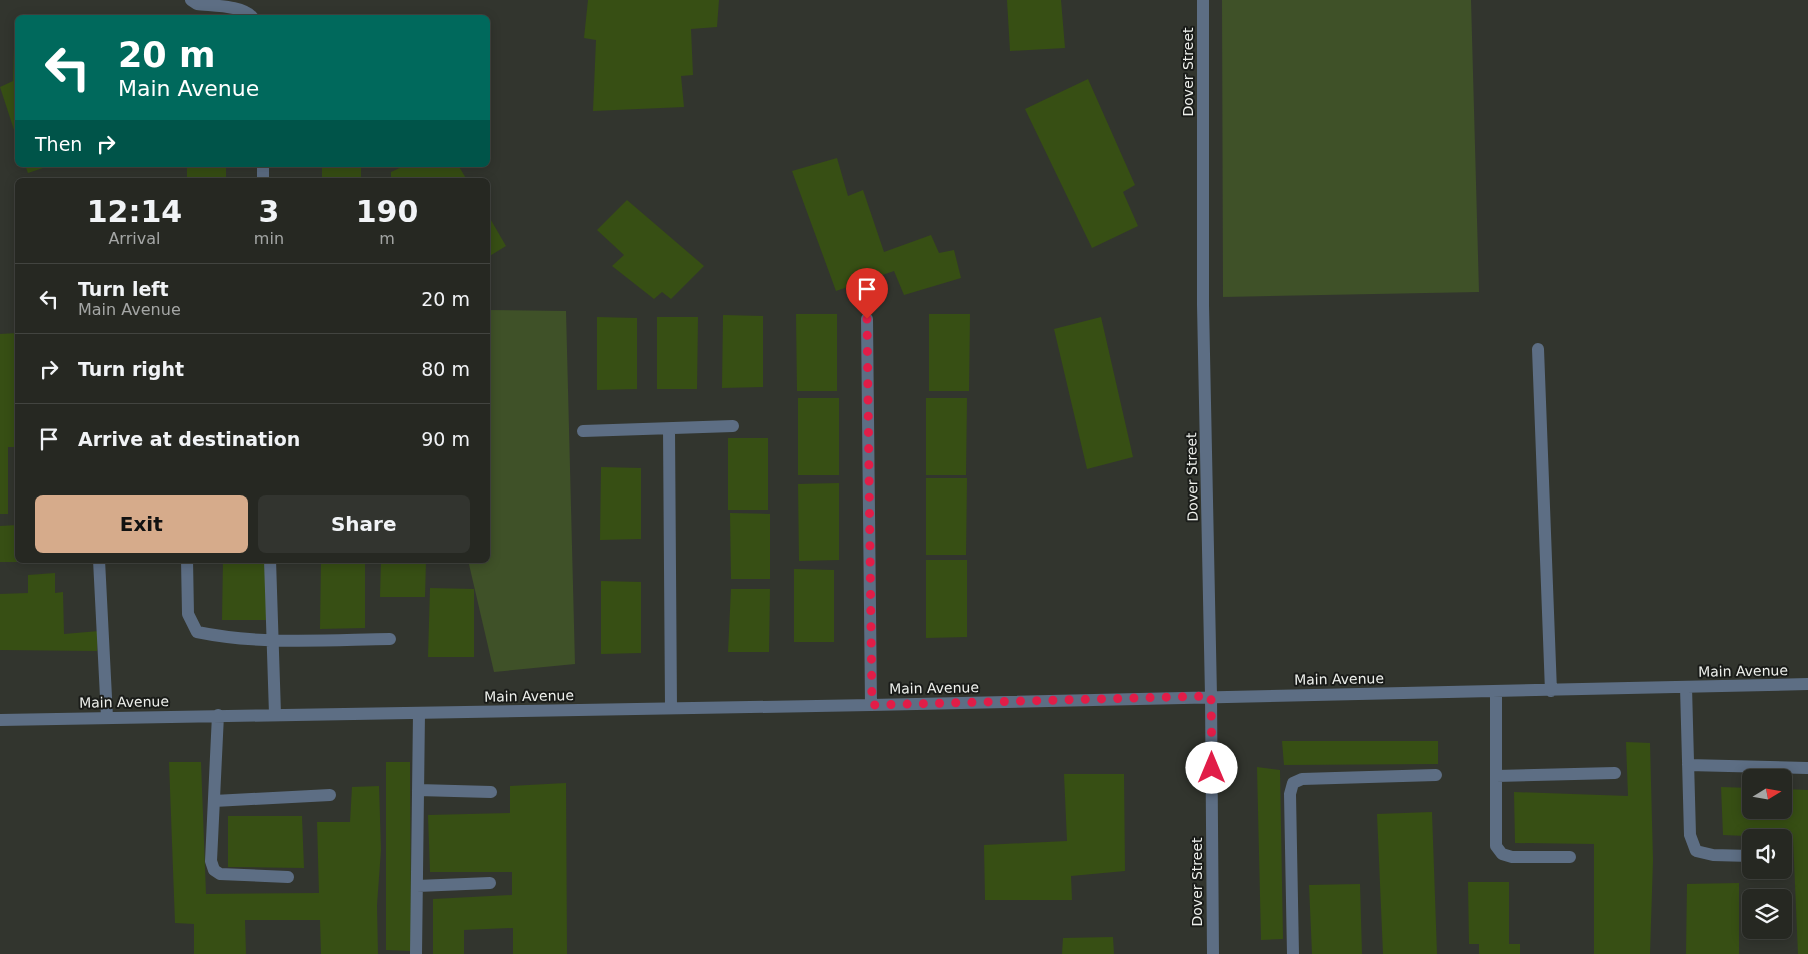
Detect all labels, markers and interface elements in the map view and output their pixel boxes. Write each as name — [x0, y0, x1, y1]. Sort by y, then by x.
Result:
street label: Dover Street — [1180, 27, 1196, 117]
icon: left — [35, 35, 100, 100]
text: 20 m — [118, 35, 215, 75]
text: Main Avenue — [118, 76, 259, 101]
icon: right — [92, 130, 120, 158]
text: Then — [35, 133, 82, 155]
text: 12:14 — [87, 194, 182, 229]
text: 3 — [258, 194, 279, 229]
text: 190 — [356, 194, 418, 229]
text: Arrival — [108, 229, 160, 248]
text: min — [254, 229, 284, 248]
text: m — [379, 229, 395, 248]
pin — [846, 268, 888, 319]
icon: arrive — [853, 275, 881, 303]
text: Turn left — [78, 278, 169, 300]
icon: left — [35, 285, 63, 313]
text: 20 m — [421, 288, 470, 310]
text: Main Avenue — [78, 300, 181, 319]
icon: right — [35, 355, 63, 383]
text: Turn right — [78, 358, 184, 380]
text: 80 m — [421, 358, 470, 380]
icon: arrive — [35, 425, 63, 453]
text: Arrive at destination — [78, 428, 300, 450]
text: 90 m — [421, 428, 470, 450]
street label: Dover Street — [1183, 432, 1201, 522]
button: Exit — [35, 495, 248, 553]
button: Share — [258, 495, 470, 553]
street label: Main Avenue — [1698, 662, 1788, 680]
street label: Main Avenue — [1294, 670, 1384, 688]
street label: Main Avenue — [889, 679, 979, 697]
street label: Main Avenue — [484, 687, 574, 705]
street label: Main Avenue — [79, 693, 169, 711]
position arrow — [1185, 741, 1237, 793]
north arrow — [1742, 769, 1792, 819]
map controls — [1742, 769, 1792, 939]
button: sound — [1742, 829, 1792, 879]
street label: Dover Street — [1189, 837, 1205, 927]
button: layers — [1742, 889, 1792, 939]

